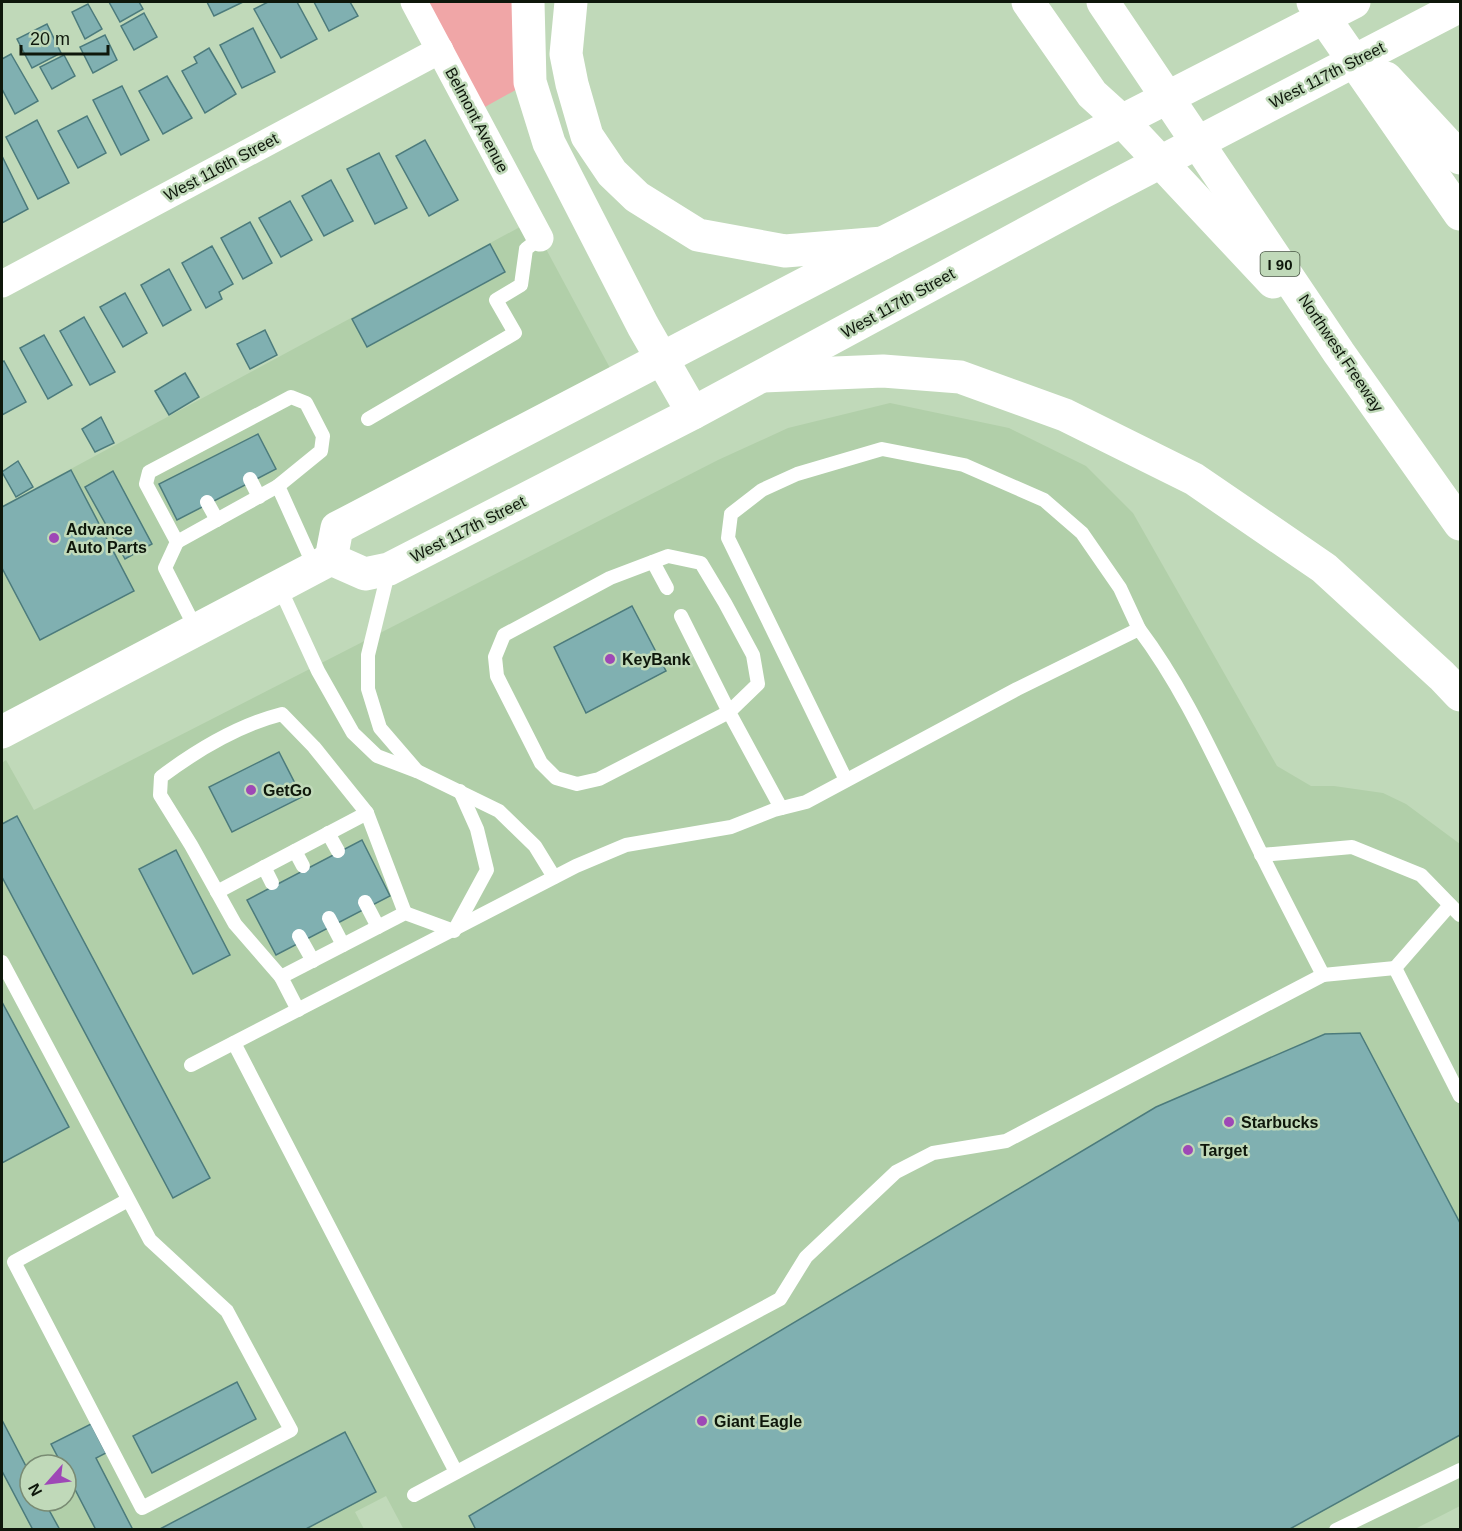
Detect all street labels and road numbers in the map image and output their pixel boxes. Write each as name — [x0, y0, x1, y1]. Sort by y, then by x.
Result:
street label: West 117th Street — [1267, 38, 1388, 111]
street label: Belmont Avenue — [442, 65, 512, 175]
street label: West 116th Street — [161, 130, 281, 204]
road number: I 90 — [1260, 252, 1300, 276]
street label: West 117th Street — [839, 265, 958, 341]
street label: Northwest Freeway — [1295, 291, 1387, 415]
street label: West 117th Street — [408, 492, 529, 565]

